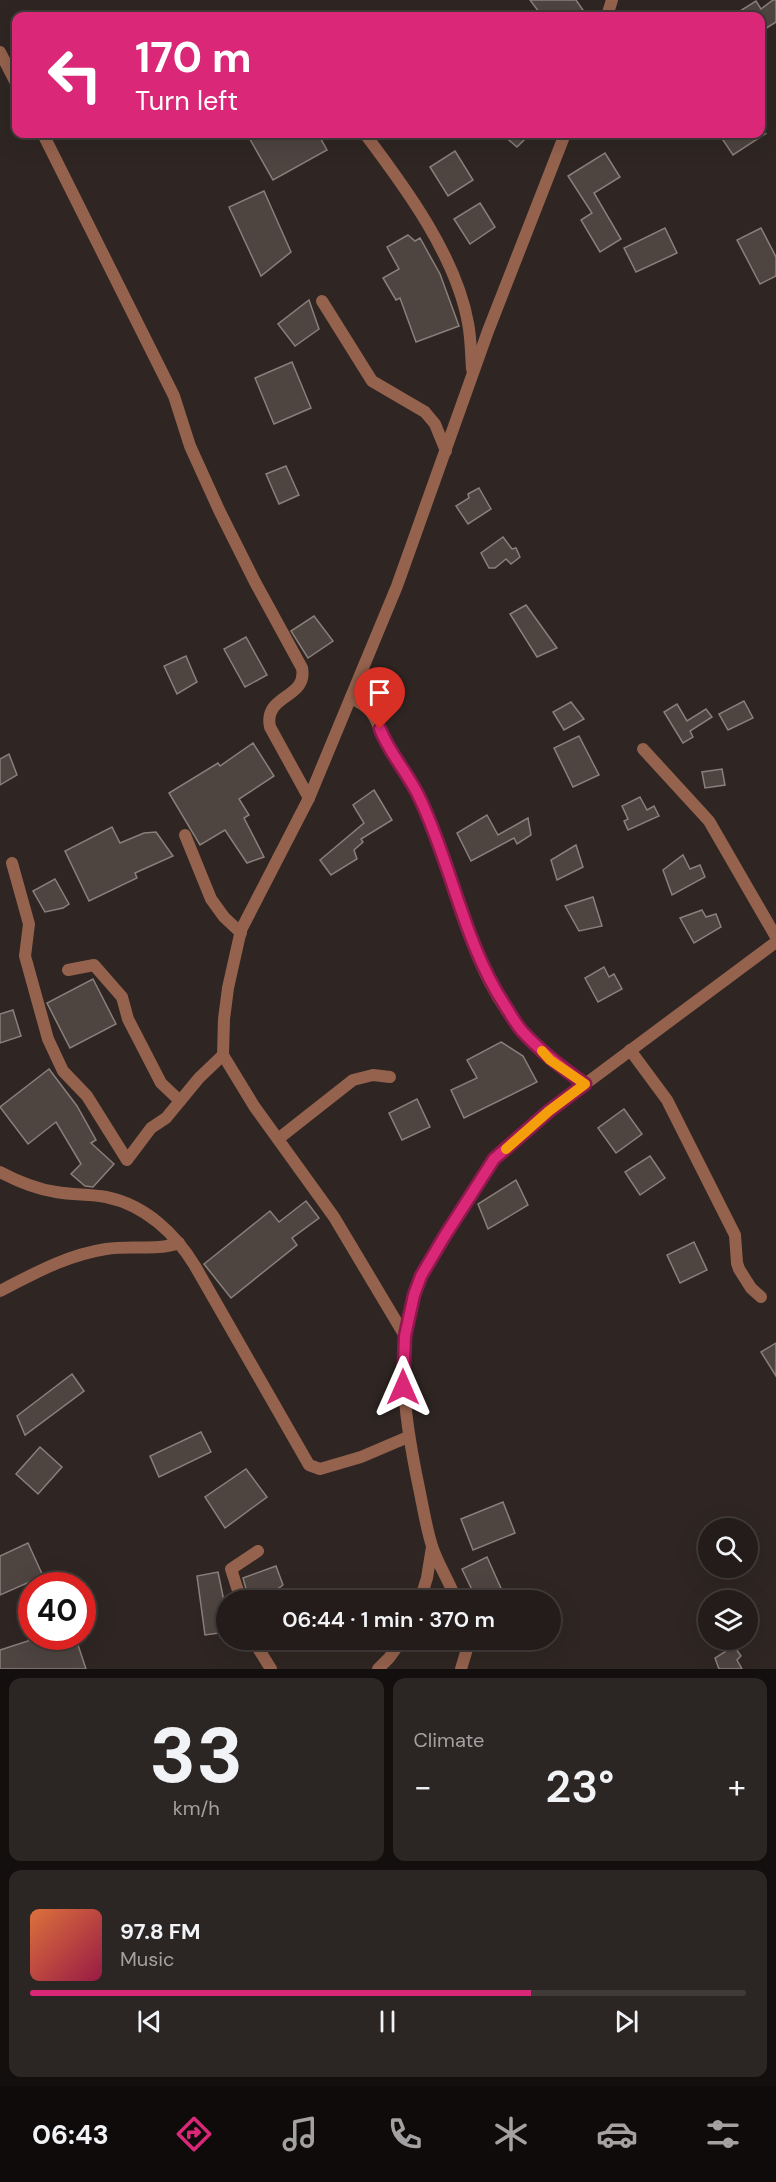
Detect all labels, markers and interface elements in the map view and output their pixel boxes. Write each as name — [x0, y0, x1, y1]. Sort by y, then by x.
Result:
text: 170 m — [135, 30, 252, 85]
icon: left — [36, 36, 114, 114]
text: Turn left — [135, 83, 238, 118]
pin — [354, 667, 405, 729]
icon: arrive — [363, 676, 396, 709]
position arrow — [371, 1355, 435, 1419]
map controls — [698, 1518, 758, 1650]
button: search — [698, 1518, 758, 1578]
speed limit sign: 40 — [18, 1572, 96, 1650]
button: layers — [698, 1590, 758, 1650]
text: 06:44 · 1 min · 370 m — [282, 1605, 495, 1634]
text: 33 — [149, 1705, 243, 1806]
text: Climate — [414, 1727, 484, 1753]
text: 23° — [545, 1757, 614, 1816]
text: − — [414, 1765, 432, 1808]
text: + — [728, 1765, 746, 1808]
text: km/h — [173, 1795, 220, 1821]
text: 97.8 FM — [120, 1917, 201, 1946]
text: Music — [120, 1946, 175, 1972]
icon: previous — [133, 2005, 166, 2038]
icon: pause — [371, 2005, 404, 2038]
icon: next — [610, 2005, 643, 2038]
icon: directions — [173, 2113, 215, 2155]
icon: music — [279, 2113, 321, 2155]
icon: phone — [384, 2113, 426, 2155]
icon: climate — [490, 2113, 532, 2155]
icon: car — [596, 2113, 638, 2155]
icon: filters — [702, 2113, 744, 2155]
text: 06:43 — [32, 2117, 109, 2152]

